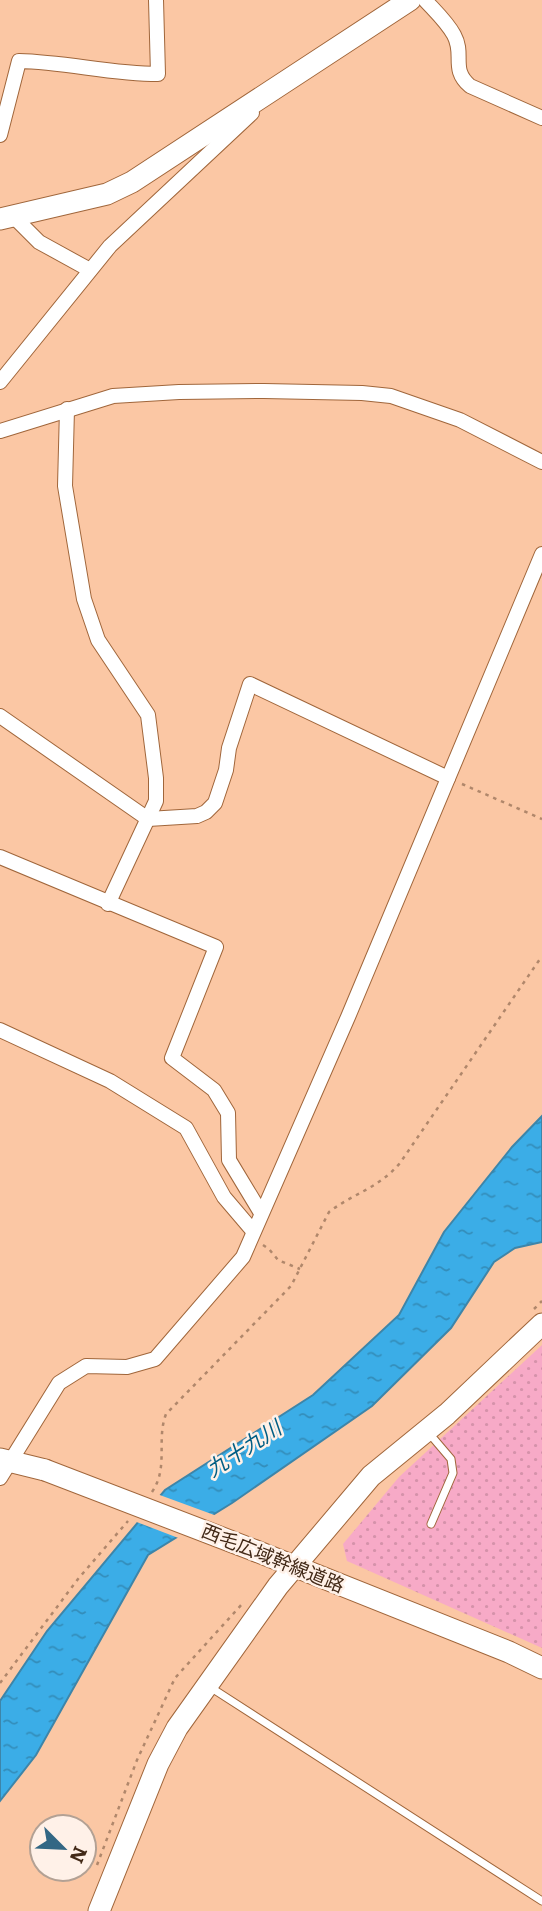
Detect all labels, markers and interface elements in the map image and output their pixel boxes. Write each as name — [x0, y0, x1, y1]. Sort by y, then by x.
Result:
water label: 九十九川 — [199, 1410, 288, 1483]
street label: 西毛広域幹線道路 — [198, 1516, 349, 1599]
north arrow — [28, 1813, 98, 1883]
text: N — [63, 1842, 95, 1868]

